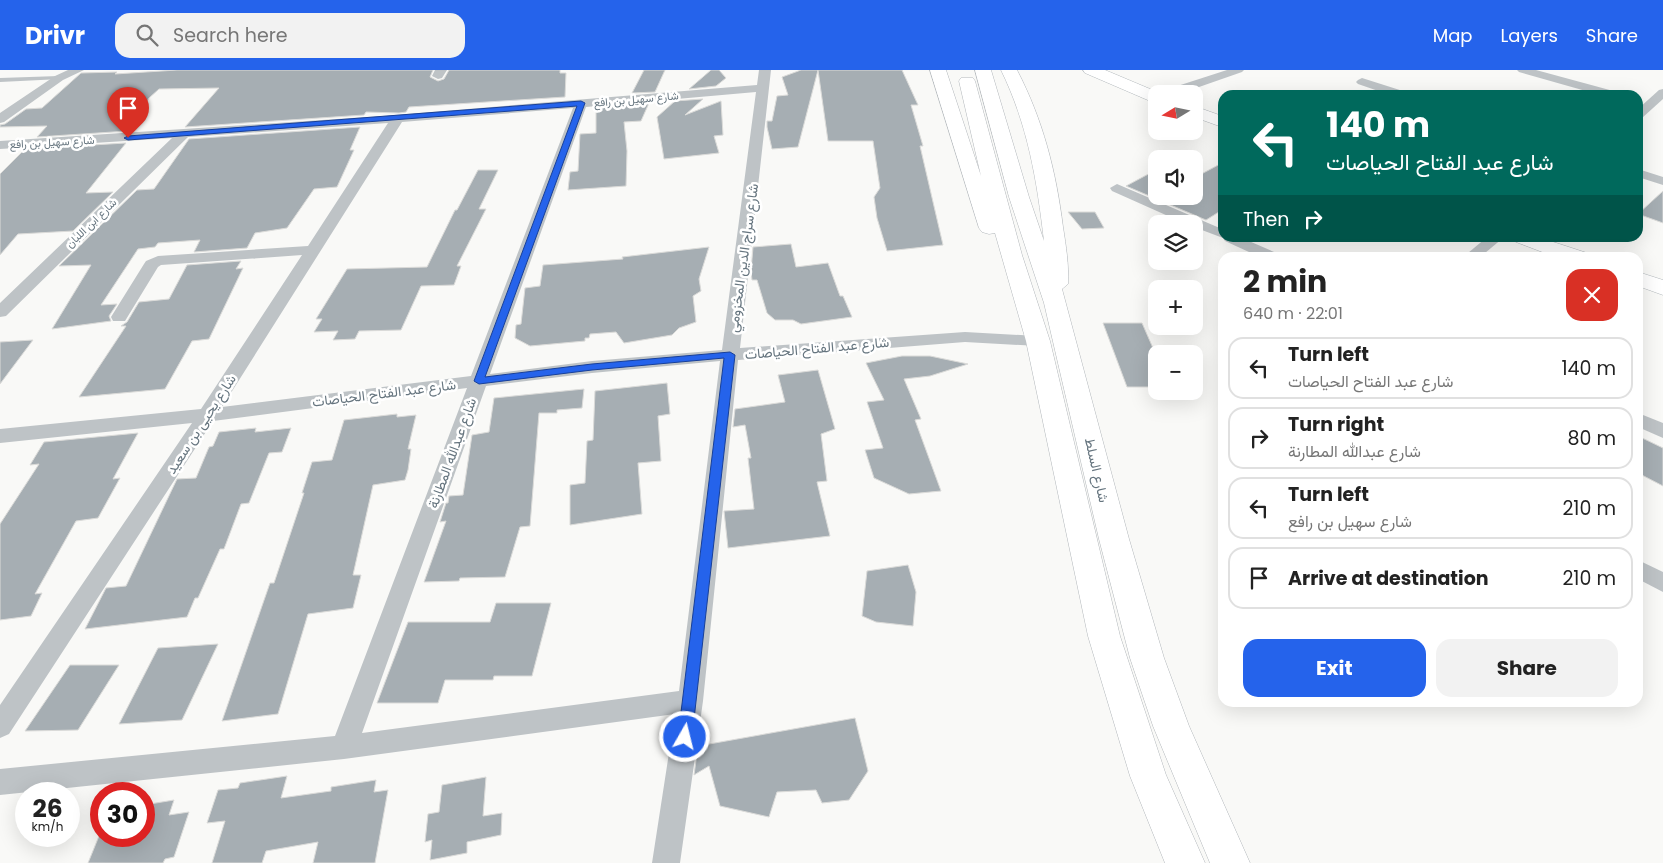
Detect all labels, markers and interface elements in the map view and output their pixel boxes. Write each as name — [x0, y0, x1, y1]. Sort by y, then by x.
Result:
search box — [115, 13, 465, 58]
text: Drivr — [25, 19, 85, 52]
icon: search — [133, 21, 161, 49]
text: Search here — [173, 22, 288, 49]
text: Map — [1433, 23, 1473, 48]
text: Layers — [1501, 23, 1558, 48]
text: Share — [1586, 23, 1638, 48]
north arrow — [1148, 85, 1202, 140]
map controls — [1148, 85, 1203, 400]
pin — [107, 87, 149, 138]
street label: شارع سهيل بن رافع — [593, 87, 679, 111]
icon: arrive — [114, 94, 142, 122]
text: 140 m — [1326, 100, 1430, 149]
icon: left — [1243, 110, 1308, 175]
street label: شارع سهيل بن رافع — [9, 132, 95, 152]
text: شارع عبد الفتاح الحياصات — [1326, 147, 1554, 178]
button: sound — [1148, 150, 1203, 205]
street label: شارع سراج الدين المخزومي — [723, 182, 765, 334]
street label: شارع ابن اللبان — [62, 194, 120, 251]
icon: right — [1299, 205, 1327, 233]
text: Then — [1243, 206, 1289, 233]
button: layers — [1148, 215, 1203, 270]
text: 2 min — [1243, 260, 1327, 303]
button: close — [1566, 269, 1618, 321]
button: + — [1148, 280, 1203, 335]
text: 640 m · 22:01 — [1243, 302, 1343, 325]
street label: شارع عبد الفتاح الحياصات — [744, 332, 890, 365]
text: Turn left — [1288, 341, 1369, 368]
button: − — [1148, 345, 1203, 400]
icon: left — [1245, 354, 1273, 382]
text: 140 m — [1561, 355, 1616, 382]
street label: شارع يحيى بن سعيد — [161, 370, 242, 478]
text: شارع عبد الفتاح الحياصات — [1288, 370, 1453, 393]
street label: شارع عبد الفتاح الحياصات — [311, 374, 457, 413]
street label: شارع عبدالله المطارنة — [423, 395, 482, 511]
text: Turn right — [1288, 411, 1384, 438]
icon: right — [1245, 424, 1273, 452]
text: 80 m — [1567, 425, 1616, 452]
street label: شارع السلط — [1079, 436, 1114, 505]
text: شارع عبدالله المطارنة — [1288, 440, 1421, 463]
text: Turn left — [1288, 481, 1369, 508]
icon: left — [1245, 494, 1273, 522]
text: 210 m — [1562, 495, 1616, 522]
text: شارع سهيل بن رافع — [1288, 510, 1412, 533]
icon: arrive — [1245, 564, 1273, 592]
text: Arrive at destination — [1288, 565, 1489, 592]
text: 210 m — [1562, 565, 1616, 592]
button: Exit — [1243, 639, 1426, 697]
button: Share — [1436, 639, 1618, 697]
position arrow — [658, 710, 710, 762]
speed limit sign: 30 — [90, 782, 155, 847]
text: 26 — [32, 791, 63, 826]
text: km/h — [32, 818, 63, 835]

